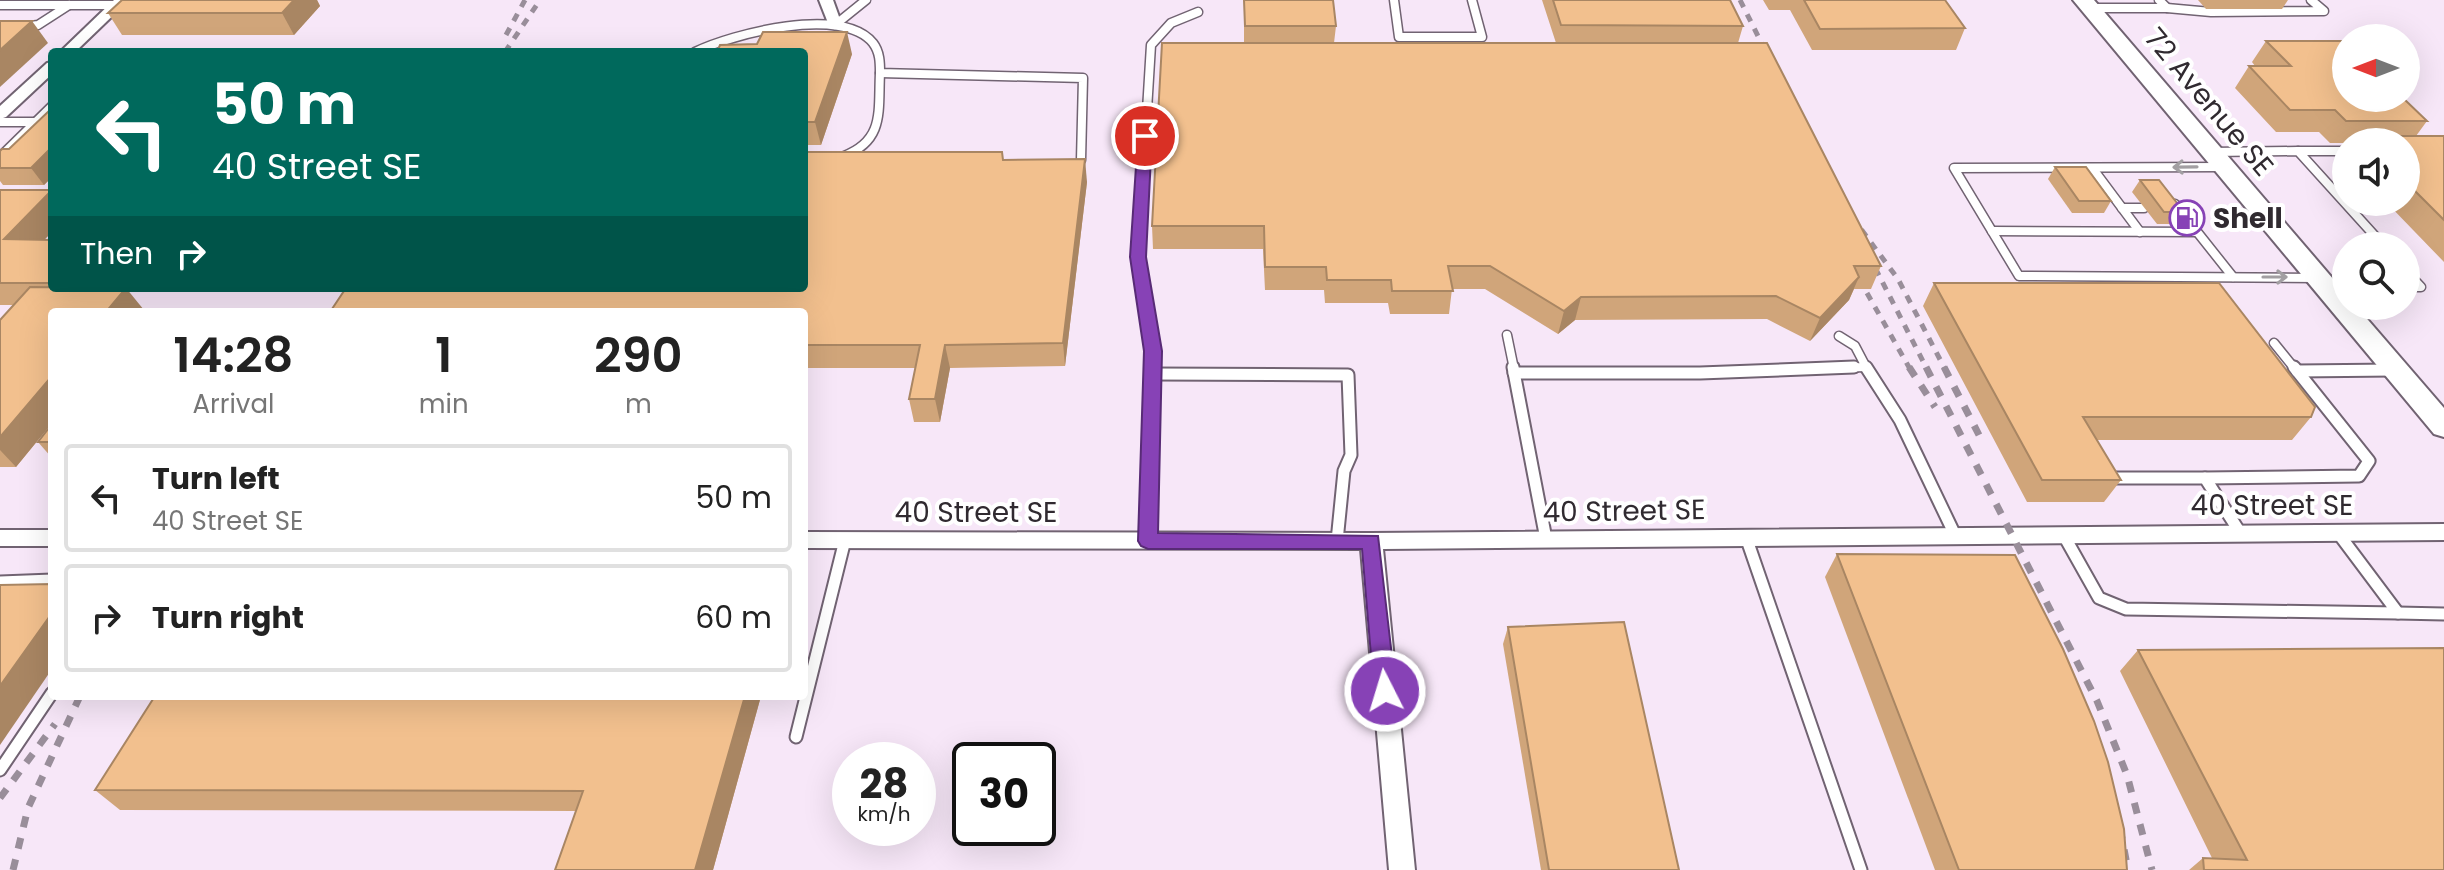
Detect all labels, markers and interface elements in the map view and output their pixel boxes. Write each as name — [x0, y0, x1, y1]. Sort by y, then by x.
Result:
street label: 72 Avenue SE — [2135, 20, 2283, 184]
north arrow — [2332, 24, 2420, 112]
map controls — [2332, 24, 2420, 320]
text: 50 m — [212, 65, 356, 144]
icon: left — [80, 80, 184, 184]
pin — [1111, 102, 1179, 170]
icon: arrive — [1123, 114, 1167, 158]
button: sound — [2332, 128, 2420, 216]
text: 40 Street SE — [212, 141, 421, 192]
one-way arrow — [2172, 160, 2199, 175]
fuel station icon: Shell — [2168, 199, 2206, 237]
place label: Shell — [2213, 199, 2283, 238]
text: Then — [80, 232, 153, 275]
icon: right — [169, 232, 213, 276]
button: search — [2332, 232, 2420, 320]
one-way arrow — [2261, 269, 2288, 285]
text: 14:28 — [173, 322, 294, 389]
text: 1 — [435, 322, 452, 389]
text: 290 — [594, 322, 683, 389]
text: Arrival — [192, 386, 274, 422]
text: min — [419, 386, 469, 422]
text: m — [625, 386, 652, 422]
text: Turn left — [152, 457, 280, 500]
icon: left — [84, 476, 128, 520]
text: 50 m — [695, 476, 772, 519]
street label: 40 Street SE — [2191, 486, 2353, 525]
street label: 40 Street SE — [1542, 490, 1706, 532]
street label: 40 Street SE — [895, 493, 1057, 532]
text: 40 Street SE — [152, 503, 303, 539]
icon: right — [84, 596, 128, 640]
text: Turn right — [152, 596, 304, 639]
text: 60 m — [695, 596, 772, 639]
position arrow — [1343, 649, 1427, 733]
speed limit sign: 30 — [952, 742, 1056, 846]
text: 28 — [860, 756, 908, 812]
text: km/h — [857, 800, 911, 828]

